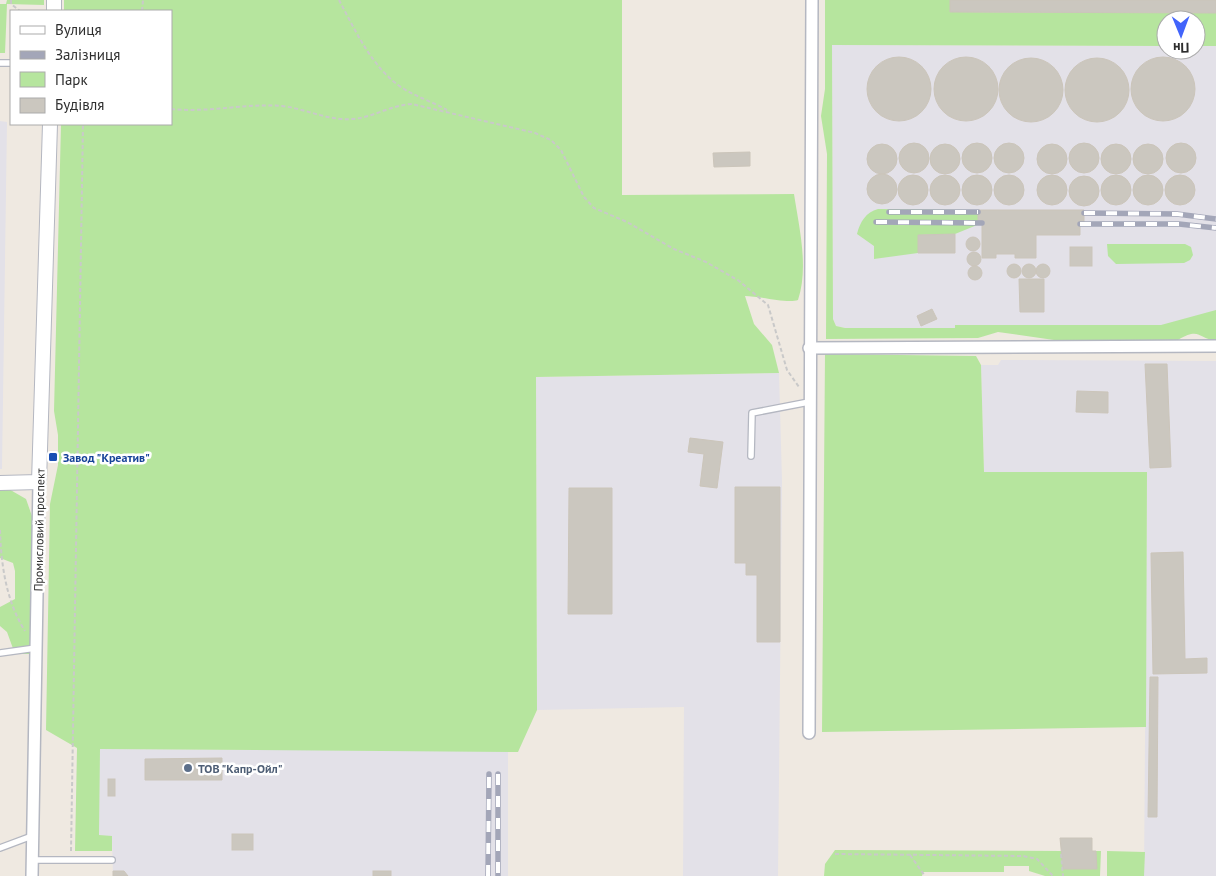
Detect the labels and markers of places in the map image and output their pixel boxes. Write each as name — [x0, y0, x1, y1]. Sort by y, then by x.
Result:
place label: Завод "Креатив" — [63, 450, 150, 465]
marker: Завод "Креатив" — [47, 451, 59, 463]
place label: ТОВ "Капр-Ойл" — [198, 761, 283, 776]
marker: ТОВ "Капр-Ойл" — [182, 762, 194, 774]

